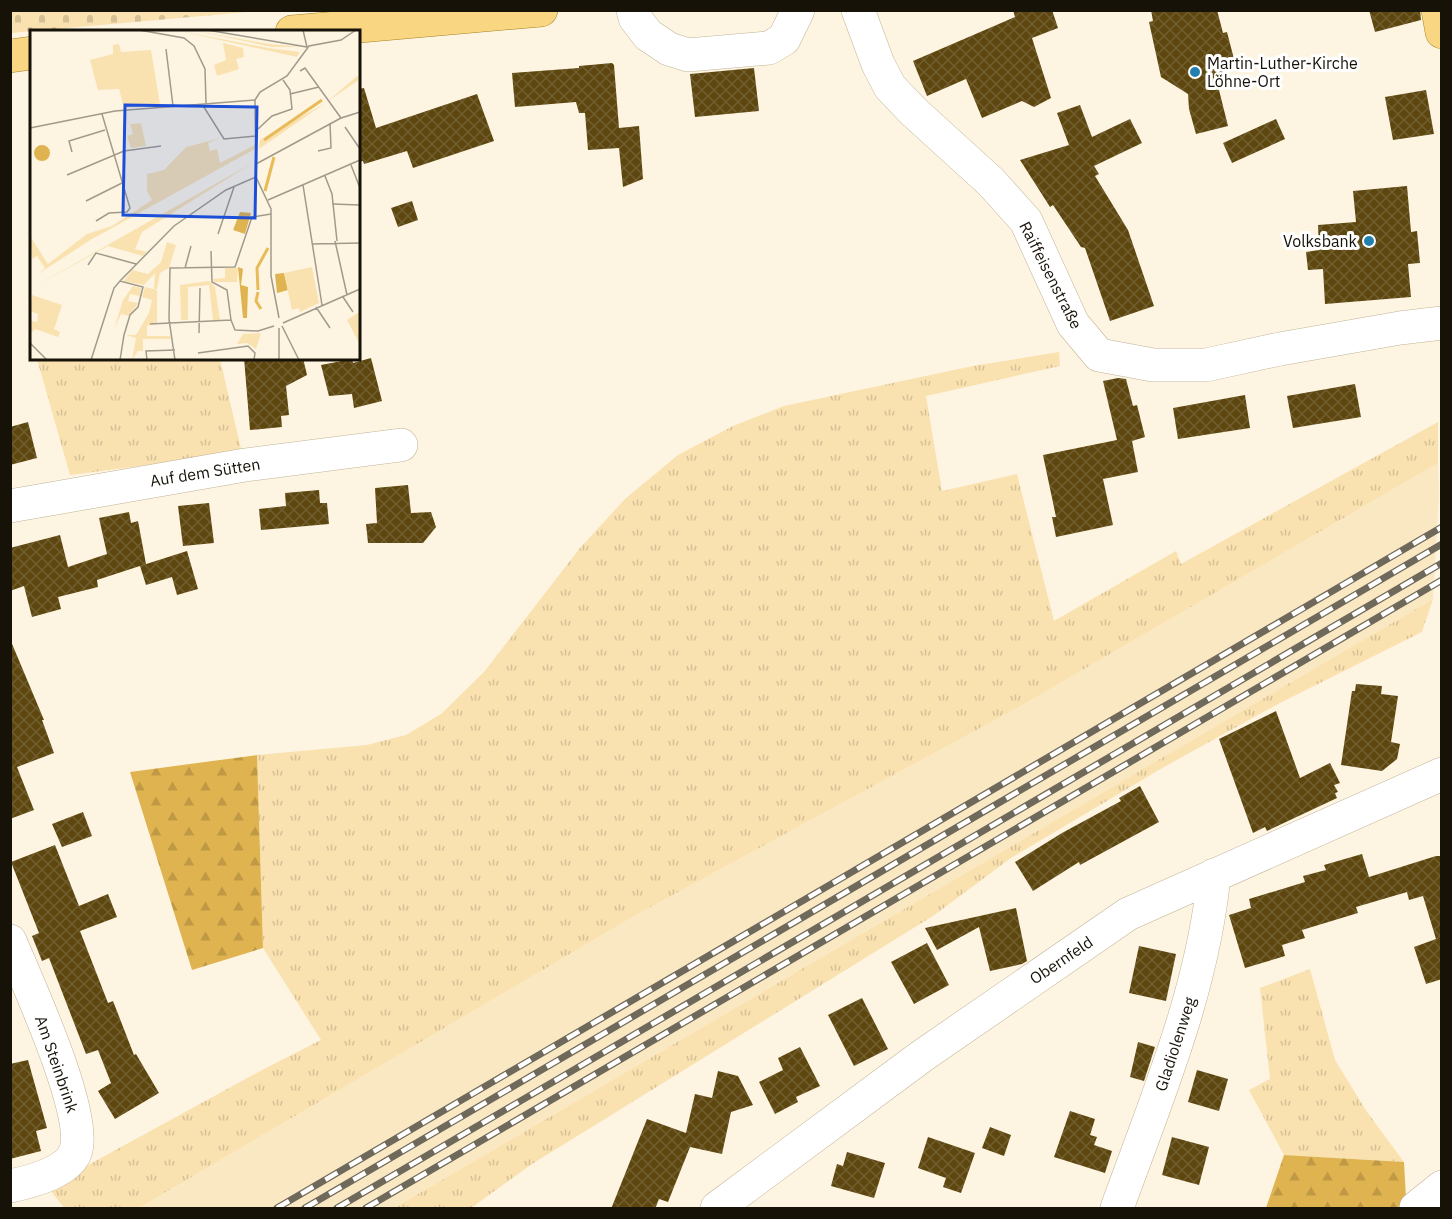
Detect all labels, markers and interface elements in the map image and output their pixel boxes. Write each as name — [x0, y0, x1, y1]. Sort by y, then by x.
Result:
inset map — [30, 30, 360, 360]
place label: Martin-Luther-Kirche Löhne-Ort — [1207, 53, 1358, 91]
marker: Martin-Luther-Kirche Löhne-Ort — [1188, 65, 1202, 79]
street label: Raiffeisenstraße — [1015, 218, 1087, 332]
place label: Volksbank — [1283, 231, 1358, 251]
marker: Volksbank — [1362, 234, 1376, 248]
street label: Auf dem Sütten — [148, 453, 262, 491]
street label: Obernfeld — [1026, 932, 1096, 988]
street label: Gladiolenweg — [1150, 994, 1200, 1094]
street label: Am Steinbrink — [31, 1013, 83, 1116]

